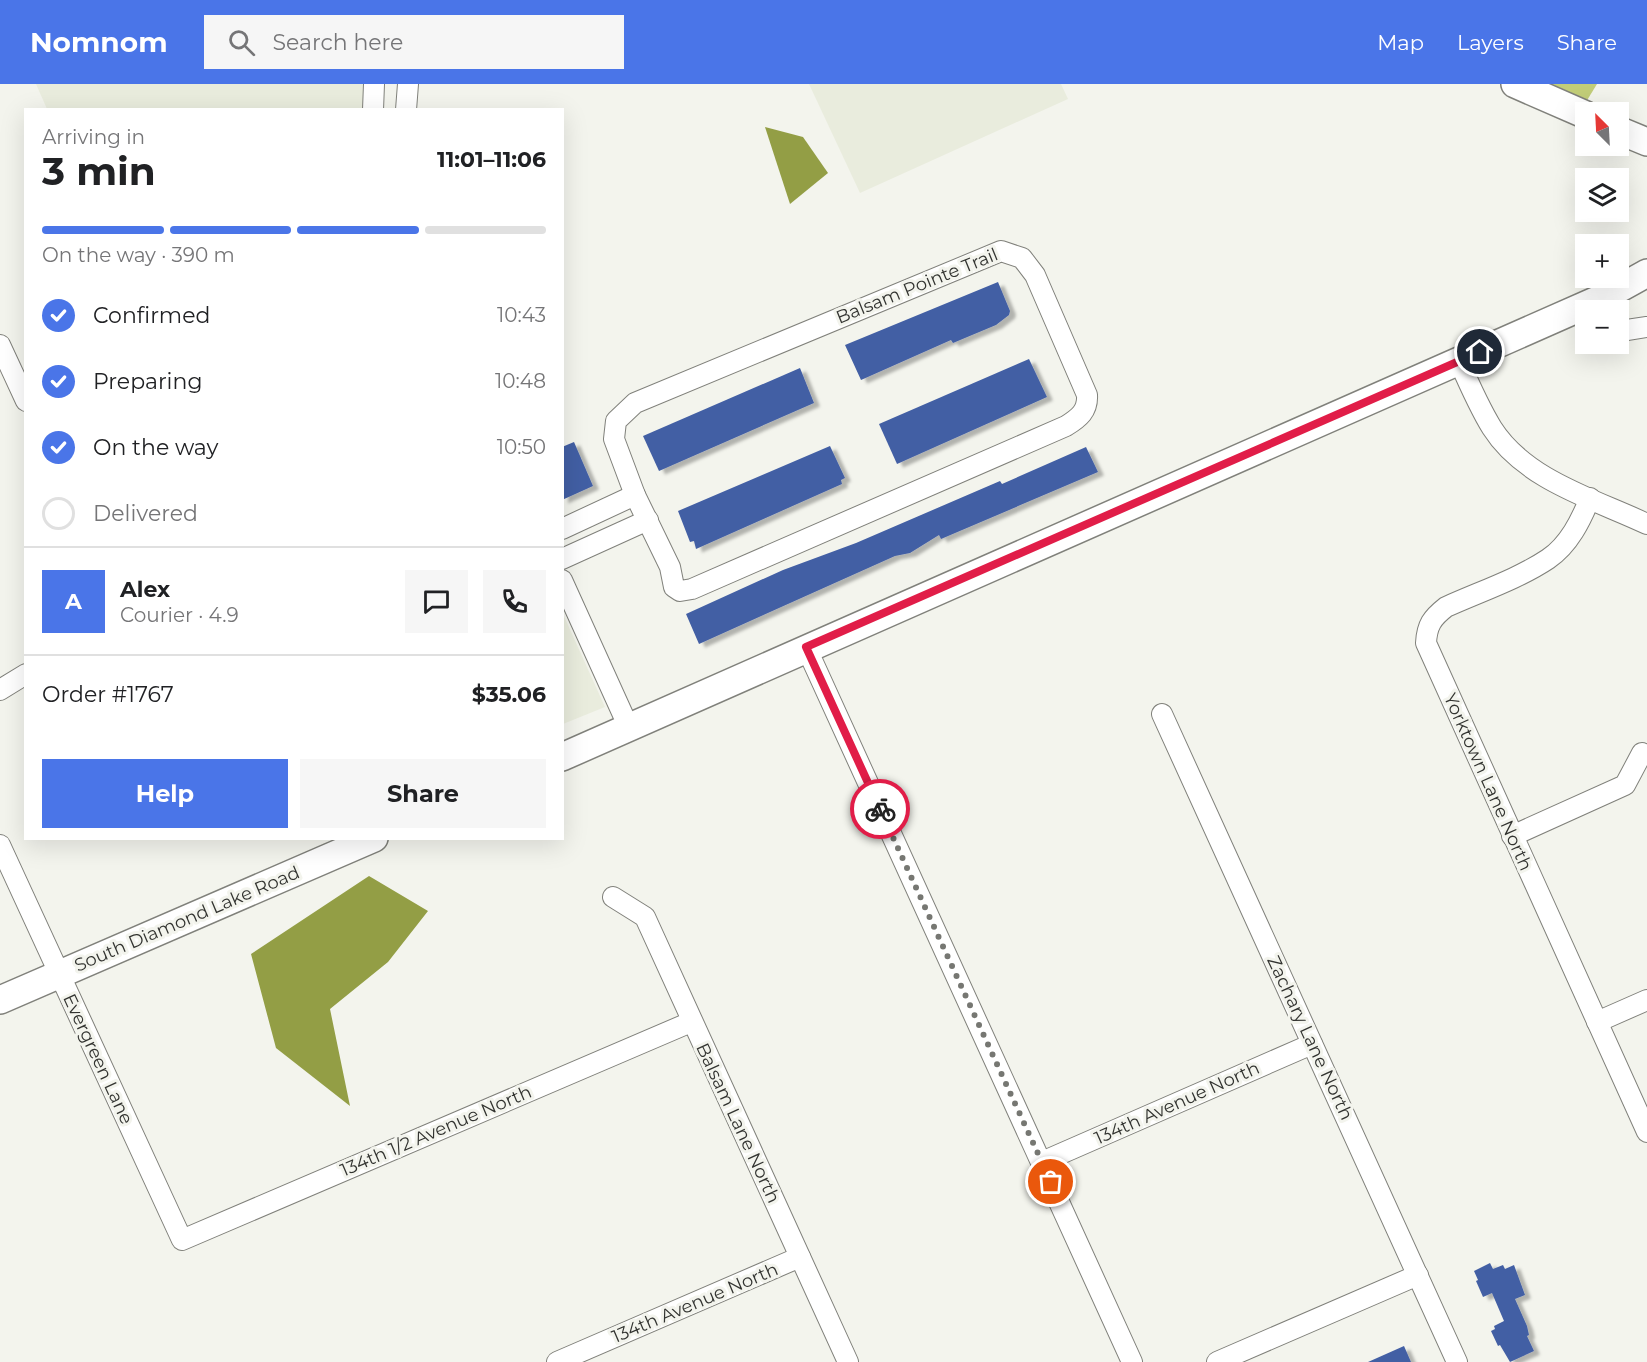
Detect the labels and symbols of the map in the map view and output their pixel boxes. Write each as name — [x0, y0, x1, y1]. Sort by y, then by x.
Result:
north arrow — [1575, 102, 1629, 156]
street label: Balsam Pointe Trail — [833, 243, 1001, 329]
pin — [1454, 326, 1505, 377]
street label: Yorktown Lane North — [1439, 690, 1537, 874]
courier — [850, 779, 910, 839]
street label: South Diamond Lake Road — [71, 861, 303, 977]
street label: Zachary Lane North — [1262, 952, 1358, 1124]
street label: Evergreen Lane — [58, 990, 138, 1128]
street label: Balsam Lane North — [691, 1039, 785, 1207]
street label: 134th Avenue North — [1091, 1057, 1263, 1149]
street label: 134th 1/2 Avenue North — [337, 1081, 535, 1181]
pin — [1025, 1156, 1076, 1207]
street label: 134th Avenue North — [609, 1258, 781, 1348]

